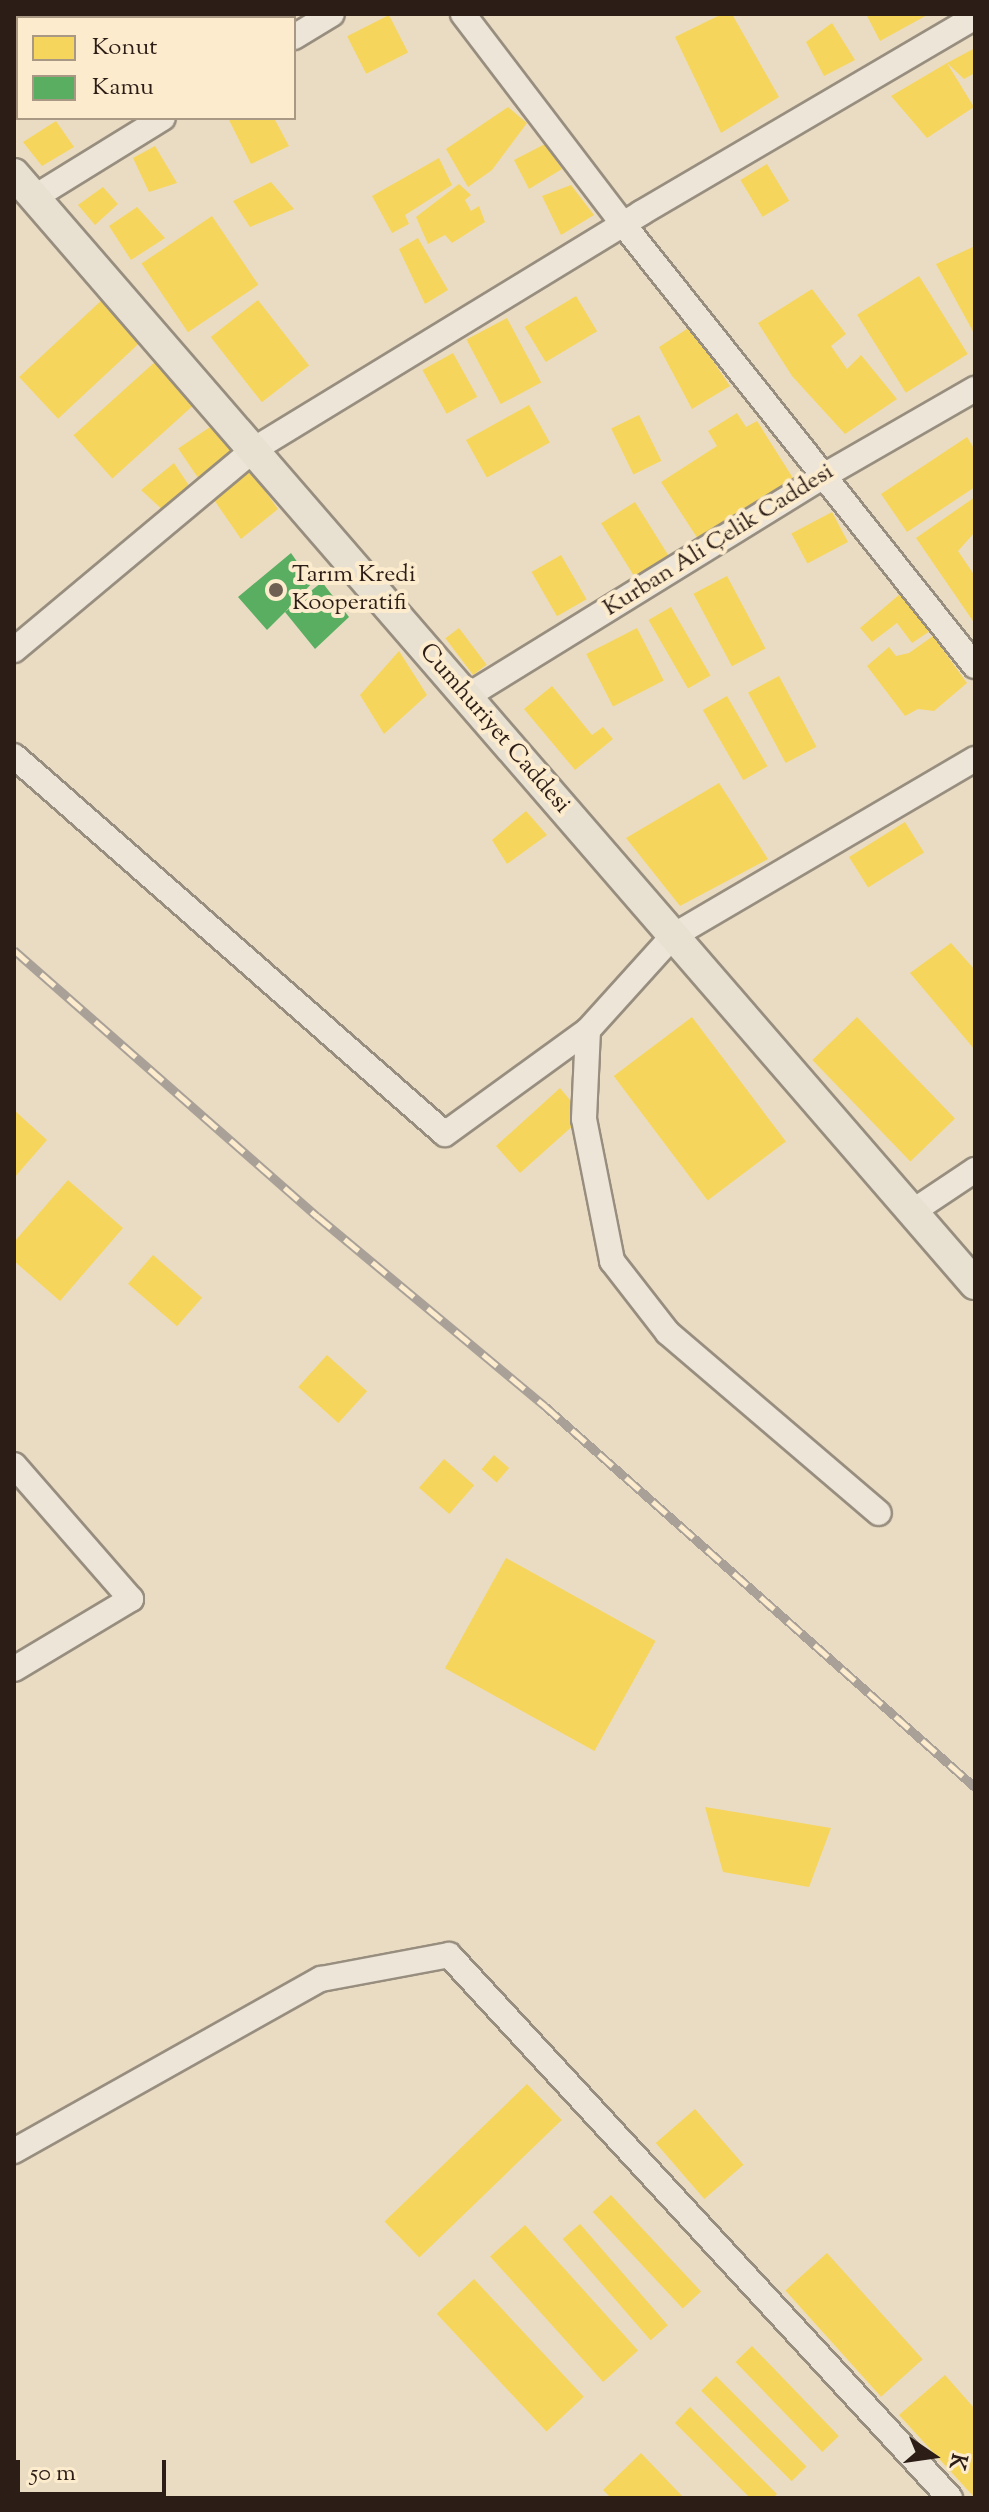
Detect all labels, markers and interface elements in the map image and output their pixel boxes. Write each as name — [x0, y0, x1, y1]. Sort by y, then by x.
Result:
legend — [16, 16, 296, 120]
text: Konut — [92, 31, 157, 65]
text: Kamu — [92, 71, 154, 105]
street label: Kurban Ali Çelik Caddesi — [599, 458, 839, 624]
place label: Tarım Kredi Kooperatifi — [292, 562, 416, 618]
marker: Tarım Kredi Kooperatifi — [267, 581, 285, 599]
street label: Cumhuriyet Caddesi — [412, 638, 576, 820]
north arrow — [893, 2416, 973, 2496]
scale bar — [20, 2444, 170, 2494]
text: K — [939, 2450, 974, 2473]
text: 50 m — [30, 2457, 76, 2491]

